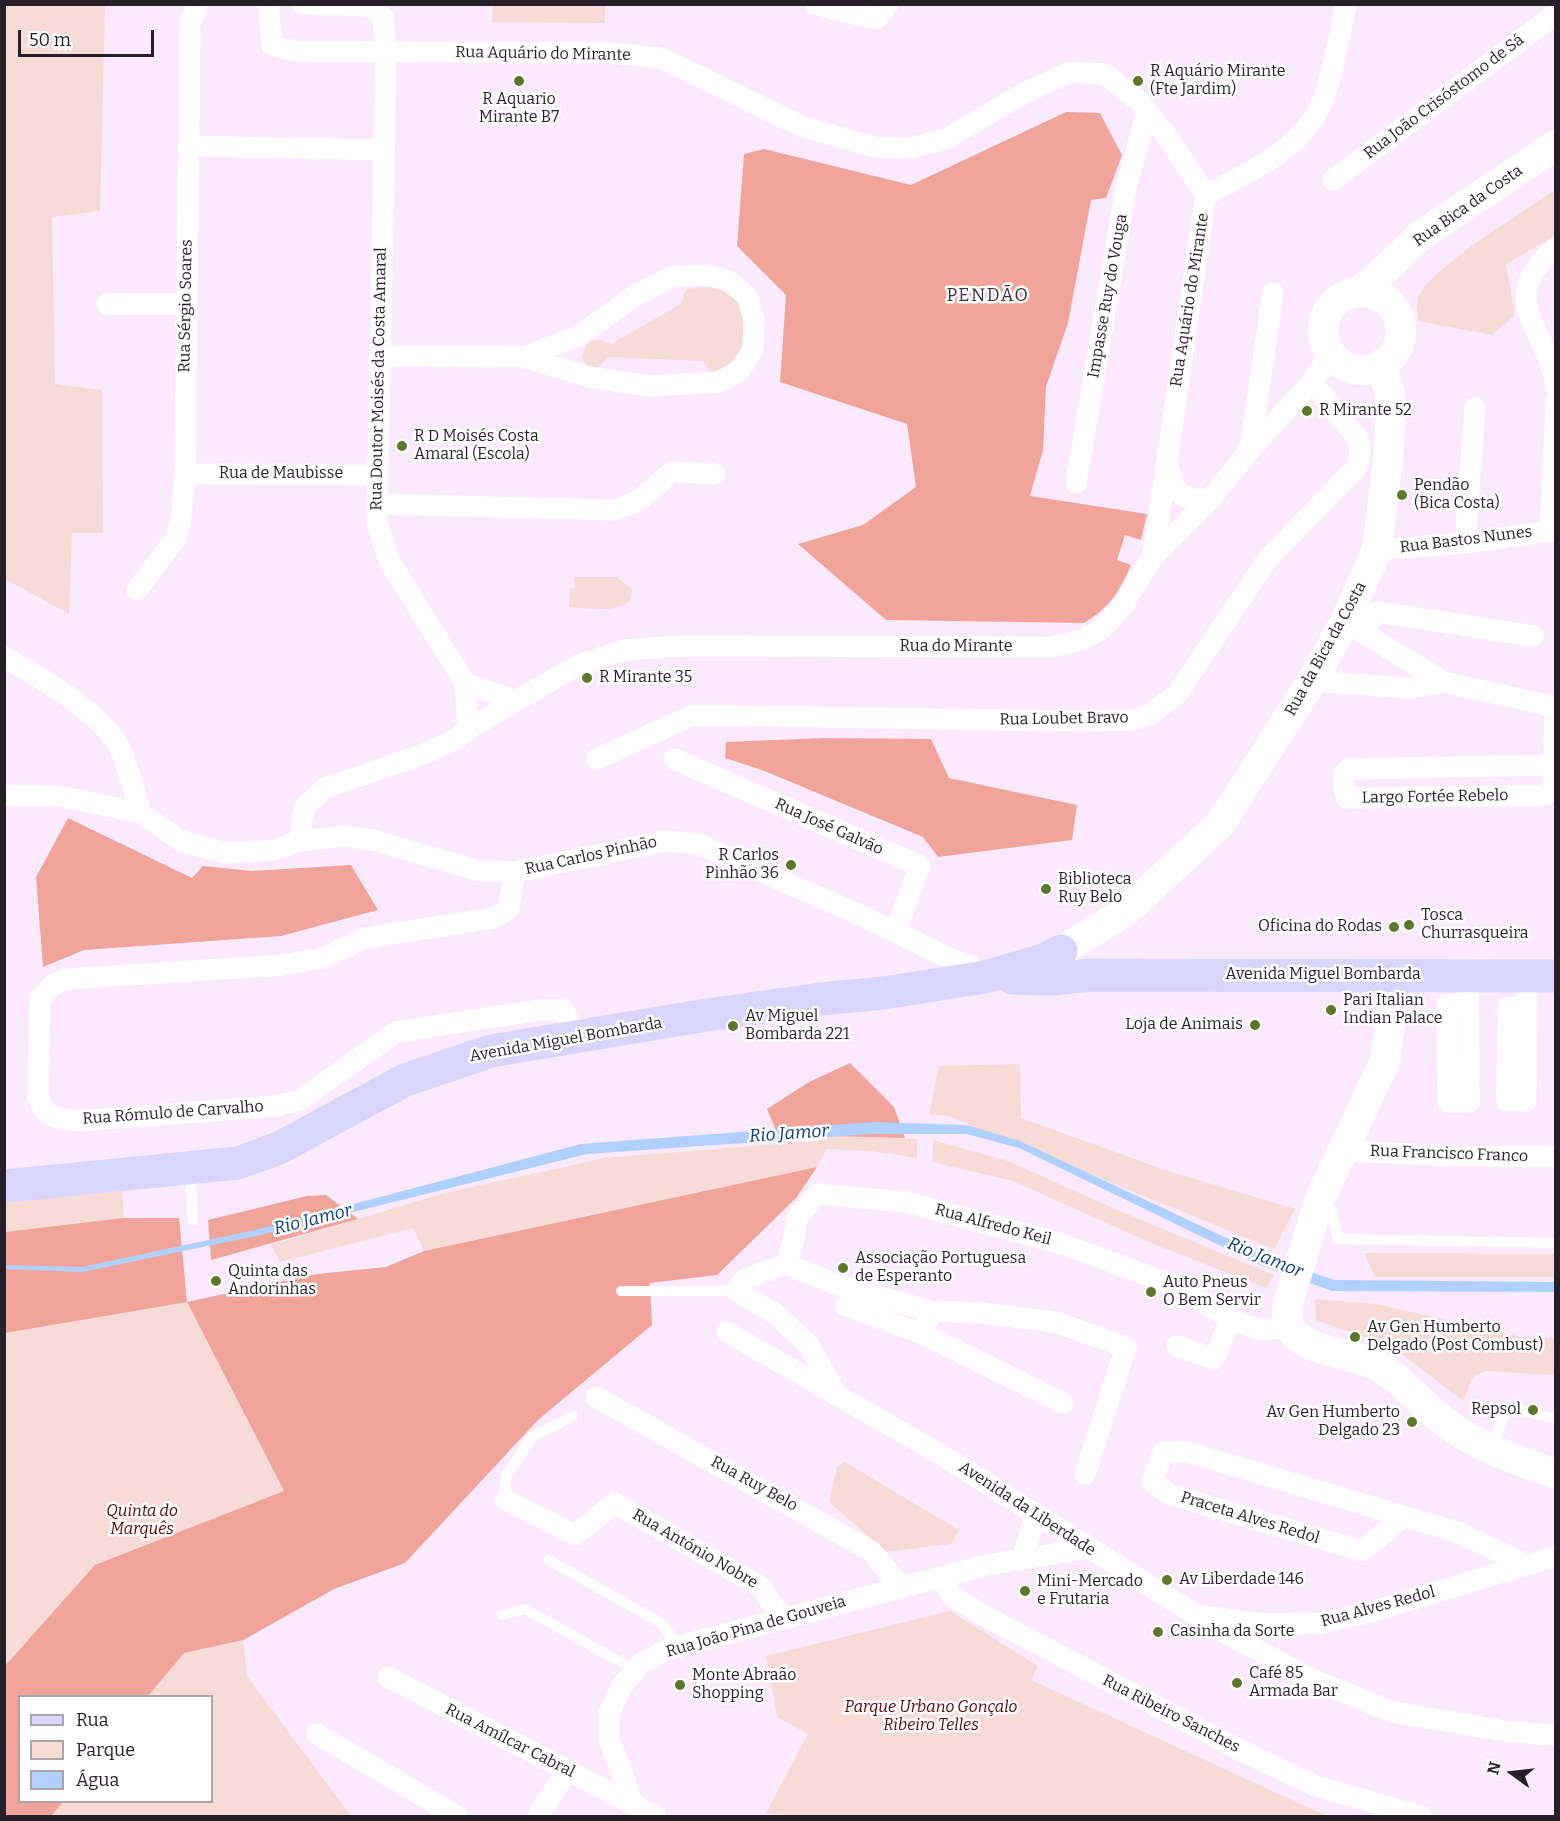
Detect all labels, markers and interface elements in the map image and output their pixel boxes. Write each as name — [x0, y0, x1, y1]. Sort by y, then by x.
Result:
scale bar — [21, 18, 158, 56]
text: 50 m — [29, 29, 71, 51]
street label: Rua João Crisóstomo de Sá — [1360, 31, 1528, 163]
street label: Rua Aquário do Mirante — [455, 43, 631, 65]
place label: R Aquário Mirante (Fte Jardim) — [1150, 62, 1286, 100]
marker: R Aquario Mirante B7 — [512, 74, 526, 88]
marker: R Aquário Mirante (Fte Jardim) — [1131, 74, 1145, 88]
place label: R Aquario Mirante B7 — [479, 90, 559, 128]
street label: Rua Bica da Costa — [1410, 161, 1526, 251]
street label: Impasse Ruy do Vouga — [1084, 212, 1132, 380]
street label: Rua Aquário do Mirante — [1167, 212, 1213, 388]
street label: Rua Sérgio Soares — [175, 239, 197, 373]
street label: Rua Doutor Moisés da Costa Amaral — [367, 247, 391, 511]
district label: PENDÃO — [947, 285, 1029, 307]
place label: R Mirante 52 — [1319, 401, 1412, 421]
marker: R Mirante 52 — [1300, 404, 1314, 418]
place label: R D Moisés Costa Amaral (Escola) — [414, 427, 539, 465]
marker: R D Moisés Costa Amaral (Escola) — [395, 439, 409, 453]
street label: Rua de Maubisse — [219, 464, 343, 484]
place label: Pendão (Bica Costa) — [1414, 476, 1500, 514]
marker: Pendão (Bica Costa) — [1395, 488, 1409, 502]
street label: Rua Bastos Nunes — [1399, 522, 1533, 558]
street label: Rua da Bica da Costa — [1281, 579, 1371, 719]
street label: Rua do Mirante — [900, 637, 1012, 657]
place label: R Mirante 35 — [599, 668, 692, 688]
marker: R Mirante 35 — [580, 671, 594, 685]
street label: Rua Loubet Bravo — [999, 708, 1129, 730]
street label: Largo Fortée Rebelo — [1361, 786, 1509, 808]
street label: Rua José Galvão — [772, 794, 886, 860]
street label: Rua Carlos Pinhão — [523, 833, 659, 879]
place label: R Carlos Pinhão 36 — [705, 846, 779, 884]
marker: R Carlos Pinhão 36 — [784, 858, 798, 872]
place label: Biblioteca Ruy Belo — [1058, 870, 1132, 908]
marker: Biblioteca Ruy Belo — [1039, 882, 1053, 896]
place label: Tosca Churrasqueira — [1421, 906, 1529, 944]
place label: Oficina do Rodas — [1258, 917, 1382, 937]
marker: Tosca Churrasqueira — [1402, 918, 1416, 932]
marker: Oficina do Rodas — [1387, 920, 1401, 934]
street label: Avenida Miguel Bombarda — [1225, 965, 1421, 985]
place label: Pari Italian Indian Palace — [1343, 991, 1443, 1029]
marker: Pari Italian Indian Palace — [1324, 1003, 1338, 1017]
place label: Av Miguel Bombarda 221 — [745, 1007, 849, 1045]
street label: Avenida Miguel Bombarda — [468, 1014, 664, 1066]
place label: Loja de Animais — [1125, 1015, 1243, 1035]
marker: Loja de Animais — [1248, 1018, 1262, 1032]
marker: Av Miguel Bombarda 221 — [726, 1019, 740, 1033]
street label: Rua Rómulo de Carvalho — [82, 1097, 264, 1129]
water label: Rio Jamor — [748, 1120, 830, 1148]
street label: Rua Francisco Franco — [1370, 1142, 1528, 1166]
water label: Rio Jamor — [272, 1200, 354, 1240]
street label: Rua Alfredo Keil — [933, 1200, 1053, 1250]
water label: Rio Jamor — [1224, 1233, 1306, 1283]
place label: Associação Portuguesa de Esperanto — [855, 1249, 1026, 1287]
marker: Associação Portuguesa de Esperanto — [836, 1261, 850, 1275]
place label: Quinta das Andorinhas — [228, 1262, 316, 1300]
place label: Auto Pneus O Bem Servir — [1163, 1273, 1261, 1311]
marker: Quinta das Andorinhas — [209, 1274, 223, 1288]
marker: Auto Pneus O Bem Servir — [1144, 1285, 1158, 1299]
place label: Av Gen Humberto Delgado (Post Combust) — [1367, 1318, 1543, 1356]
marker: Av Gen Humberto Delgado (Post Combust) — [1348, 1330, 1362, 1344]
place label: Repsol — [1471, 1400, 1521, 1420]
place label: Av Gen Humberto Delgado 23 — [1266, 1403, 1400, 1441]
marker: Repsol — [1526, 1403, 1540, 1417]
marker: Av Gen Humberto Delgado 23 — [1405, 1415, 1419, 1429]
street label: Rua Ruy Belo — [707, 1452, 801, 1516]
street label: Avenida da Liberdade — [955, 1458, 1099, 1560]
street label: Praceta Alves Redol — [1178, 1488, 1322, 1548]
park label: Quinta do Marquês — [106, 1502, 178, 1540]
street label: Rua António Nobre — [629, 1505, 761, 1593]
place label: Av Liberdade 146 — [1179, 1570, 1304, 1590]
place label: Mini-Mercado e Frutaria — [1037, 1572, 1143, 1610]
marker: Av Liberdade 146 — [1160, 1573, 1174, 1587]
street label: Rua Alves Redol — [1319, 1583, 1437, 1631]
marker: Mini-Mercado e Frutaria — [1018, 1584, 1032, 1598]
street label: Rua João Pina de Gouveia — [664, 1592, 848, 1662]
place label: Casinha da Sorte — [1170, 1622, 1294, 1642]
marker: Casinha da Sorte — [1151, 1625, 1165, 1639]
place label: Café 85 Armada Bar — [1249, 1664, 1338, 1702]
place label: Monte Abraão Shopping — [692, 1666, 797, 1704]
street label: Rua Ribeiro Sanches — [1099, 1671, 1243, 1757]
marker: Café 85 Armada Bar — [1230, 1676, 1244, 1690]
marker: Monte Abraão Shopping — [673, 1678, 687, 1692]
legend — [18, 1695, 213, 1803]
park label: Parque Urbano Gonçalo Ribeiro Telles — [845, 1698, 1017, 1736]
street label: Rua Amílcar Cabral — [442, 1700, 578, 1782]
text: Rua — [76, 1709, 109, 1731]
text: Parque — [76, 1739, 135, 1761]
north arrow — [1482, 1743, 1542, 1803]
text: N — [1483, 1760, 1505, 1777]
text: Água — [76, 1769, 119, 1791]

